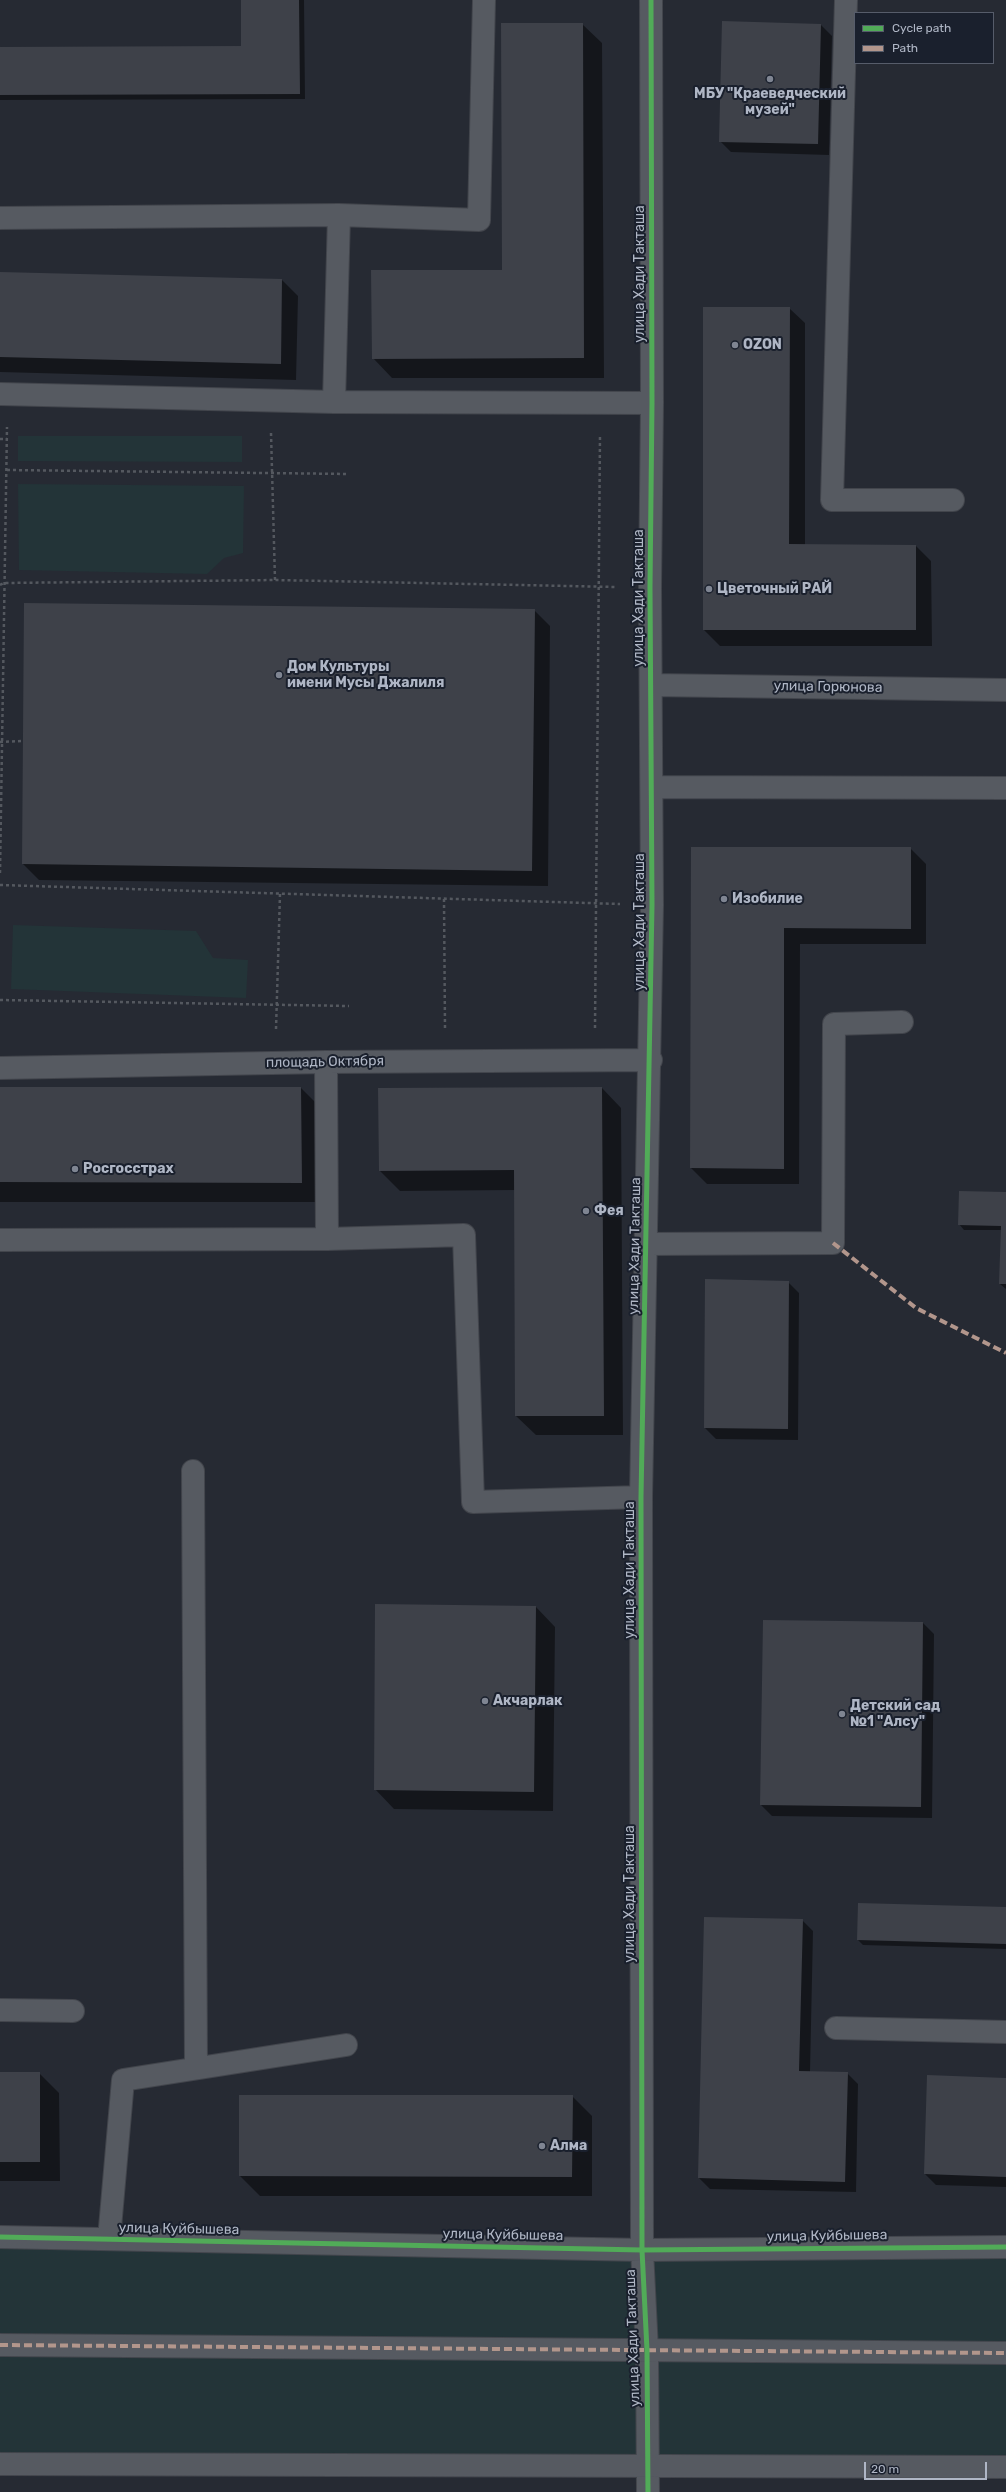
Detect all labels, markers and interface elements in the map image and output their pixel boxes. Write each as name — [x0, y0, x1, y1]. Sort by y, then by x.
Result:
legend — [854, 12, 994, 64]
text: Cycle path — [892, 21, 951, 35]
text: Path — [892, 41, 918, 55]
marker: МБУ "Краеведческий музей" — [765, 74, 775, 84]
place label: МБУ "Краеведческий музей" — [694, 86, 846, 118]
street label: улица Хади Такташа — [632, 205, 648, 343]
place label: OZON — [743, 337, 782, 353]
marker: OZON — [730, 340, 740, 350]
street label: улица Хади Такташа — [631, 529, 647, 667]
place label: Цветочный РАЙ — [717, 581, 832, 597]
marker: Цветочный РАЙ — [704, 584, 714, 594]
place label: Дом Культуры имени Мусы Джалиля — [287, 659, 444, 692]
marker: Дом Культуры имени Мусы Джалиля — [274, 670, 284, 680]
street label: улица Горюнова — [773, 678, 883, 696]
street label: улица Хади Такташа — [632, 853, 648, 991]
place label: Изобилие — [732, 891, 803, 907]
marker: Изобилие — [719, 894, 729, 904]
street label: площадь Октября — [266, 1053, 384, 1071]
place label: Росгосстрах — [83, 1161, 174, 1177]
marker: Росгосстрах — [70, 1164, 80, 1174]
street label: улица Хади Такташа — [625, 1177, 645, 1315]
place label: Фея — [594, 1203, 624, 1219]
marker: Фея — [581, 1206, 591, 1216]
street label: улица Хади Такташа — [622, 1501, 638, 1639]
place label: Акчарлак — [493, 1693, 562, 1709]
marker: Акчарлак — [480, 1696, 490, 1706]
place label: Детский сад №1 "Алсу" — [850, 1698, 940, 1730]
marker: Детский сад №1 "Алсу" — [837, 1709, 847, 1719]
street label: улица Хади Такташа — [622, 1825, 638, 1963]
place label: Алма — [550, 2138, 587, 2154]
marker: Алма — [537, 2141, 547, 2151]
street label: улица Куйбышева — [119, 2220, 239, 2238]
street label: улица Куйбышева — [443, 2226, 563, 2244]
street label: улица Куйбышева — [767, 2227, 887, 2245]
street label: улица Хади Такташа — [622, 2269, 644, 2407]
scale bar — [866, 2454, 989, 2480]
text: 20 m — [871, 2462, 899, 2476]

